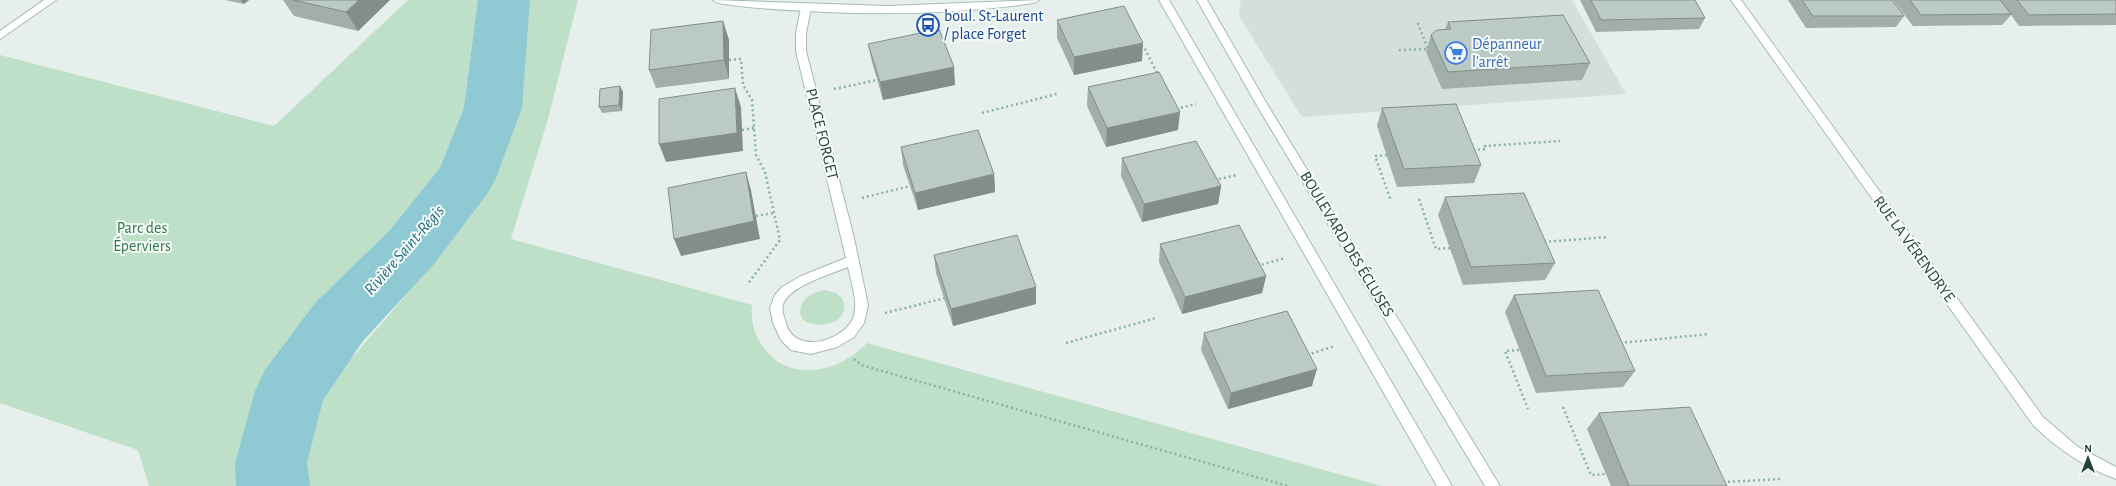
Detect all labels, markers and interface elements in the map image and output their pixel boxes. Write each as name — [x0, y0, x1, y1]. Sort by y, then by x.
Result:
place label: boul. St-Laurent / place Forget — [944, 8, 1043, 42]
bus stop icon: boul. St-Laurent / place Forget — [915, 12, 941, 38]
place label: Dépanneur l'arrêt — [1472, 36, 1543, 70]
supermarket icon: Dépanneur l'arrêt — [1443, 40, 1469, 66]
street label: PLACE FORGET — [803, 87, 841, 182]
street label: BOULEVARD DES ÉCLUSES — [1297, 168, 1398, 319]
street label: RUE LA VÉRENDRYE — [1870, 192, 1959, 305]
water label: Rivière Saint-Régis — [361, 202, 448, 298]
park label: Parc des Éperviers — [113, 220, 171, 254]
north arrow — [2068, 438, 2108, 478]
text: N — [2084, 443, 2092, 454]

